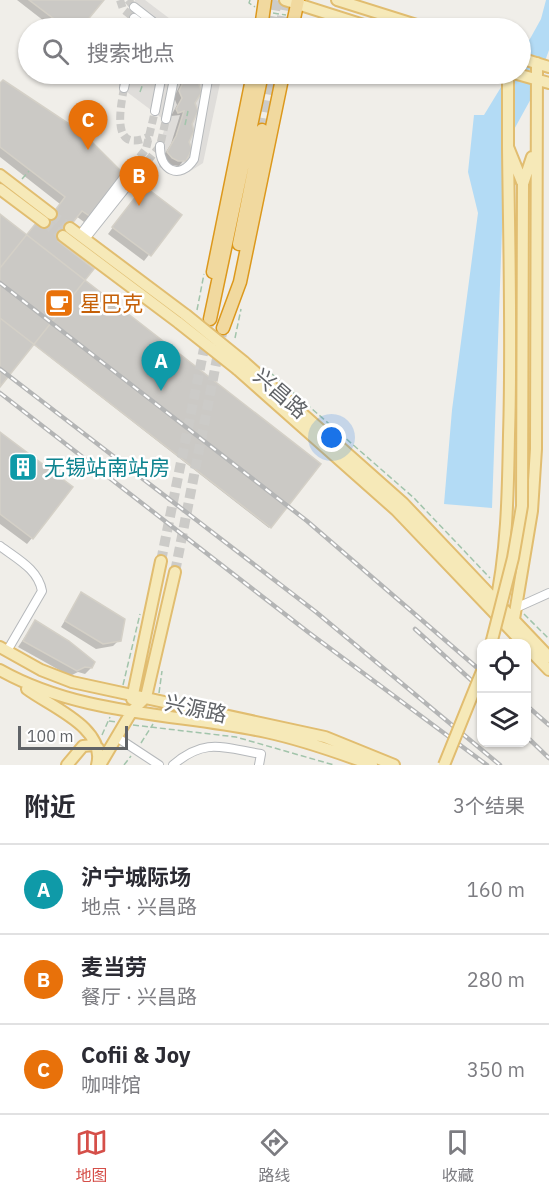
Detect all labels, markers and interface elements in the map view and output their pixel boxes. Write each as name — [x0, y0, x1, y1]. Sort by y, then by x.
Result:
search box — [18, 18, 531, 84]
icon: search — [39, 35, 72, 68]
text: 搜索地点 — [87, 38, 175, 67]
pin: C — [68, 100, 107, 150]
pin: B — [120, 156, 158, 206]
cafe icon: 星巴克 — [43, 287, 75, 319]
place label: 星巴克 — [80, 289, 143, 317]
pin: A — [142, 342, 180, 391]
street label: 兴昌路 — [248, 362, 314, 424]
your location — [317, 423, 346, 452]
building icon: 无锡站南站房 — [7, 451, 39, 483]
place label: 无锡站南站房 — [44, 453, 170, 481]
map controls — [477, 639, 531, 747]
button: locate — [477, 639, 531, 693]
street label: 兴源路 — [162, 688, 230, 728]
button: layers — [477, 693, 531, 747]
scale bar — [18, 723, 128, 750]
text: 100 m — [27, 726, 74, 746]
text: 附近 — [24, 789, 76, 823]
text: 3个结果 — [453, 792, 525, 819]
text: 沪宁城际场 — [81, 862, 191, 891]
text: A — [37, 876, 50, 903]
text: 160 m — [467, 876, 525, 903]
text: 地点 · 兴昌路 — [81, 893, 197, 920]
text: 麦当劳 — [81, 952, 147, 981]
text: B — [37, 966, 50, 993]
text: 280 m — [467, 966, 525, 993]
text: 餐厅 · 兴昌路 — [81, 983, 197, 1010]
text: Cofii & Joy — [81, 1040, 191, 1069]
text: C — [37, 1056, 50, 1083]
text: 350 m — [467, 1056, 525, 1083]
text: 咖啡馆 — [81, 1071, 141, 1098]
tab: 地图 — [75, 1126, 108, 1186]
tab: 路线 — [258, 1126, 291, 1186]
tab: 收藏 — [441, 1126, 474, 1186]

